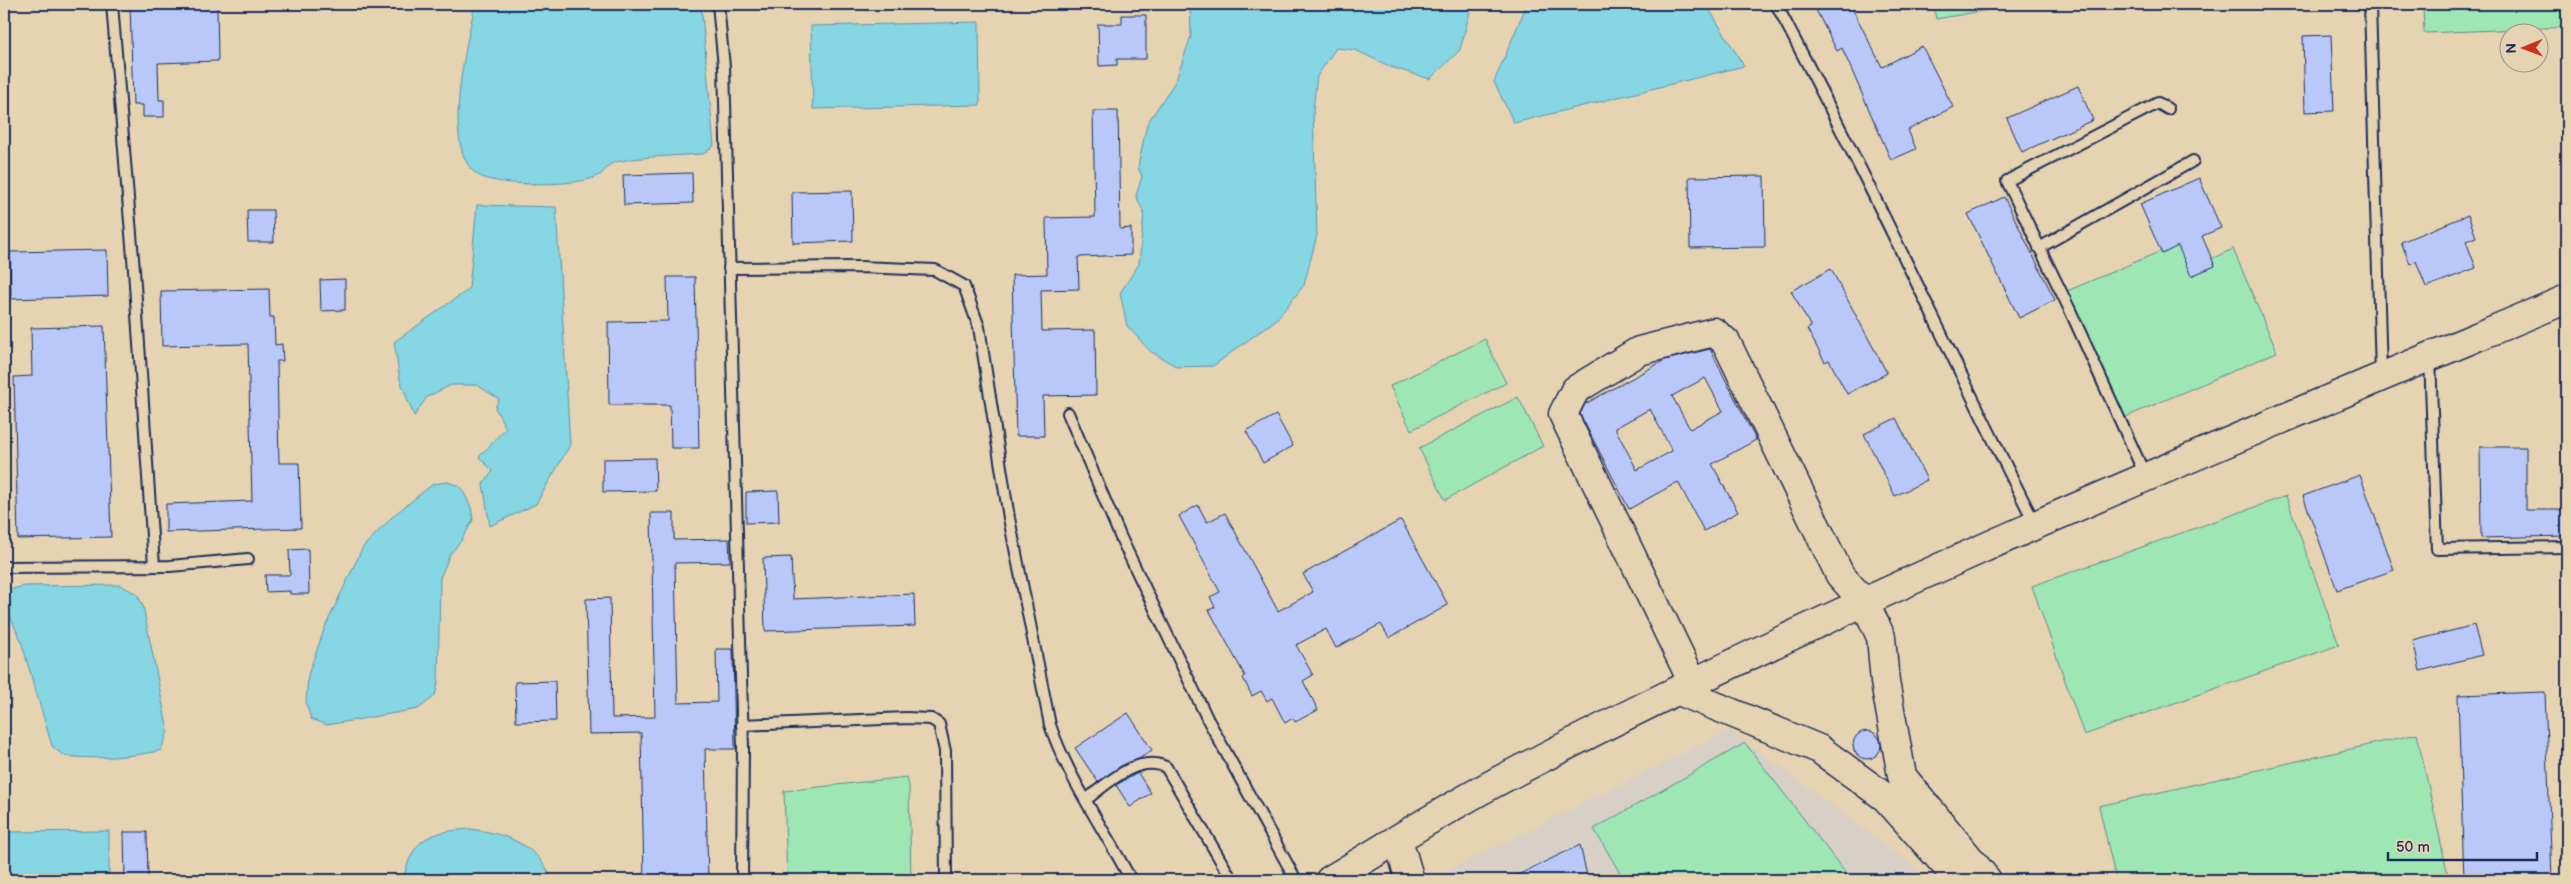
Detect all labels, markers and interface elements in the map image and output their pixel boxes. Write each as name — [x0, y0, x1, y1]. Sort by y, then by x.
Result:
north arrow — [2498, 22, 2548, 72]
text: N — [2503, 43, 2520, 54]
scale bar — [2388, 829, 2537, 861]
text: 50 m — [2396, 838, 2430, 857]

